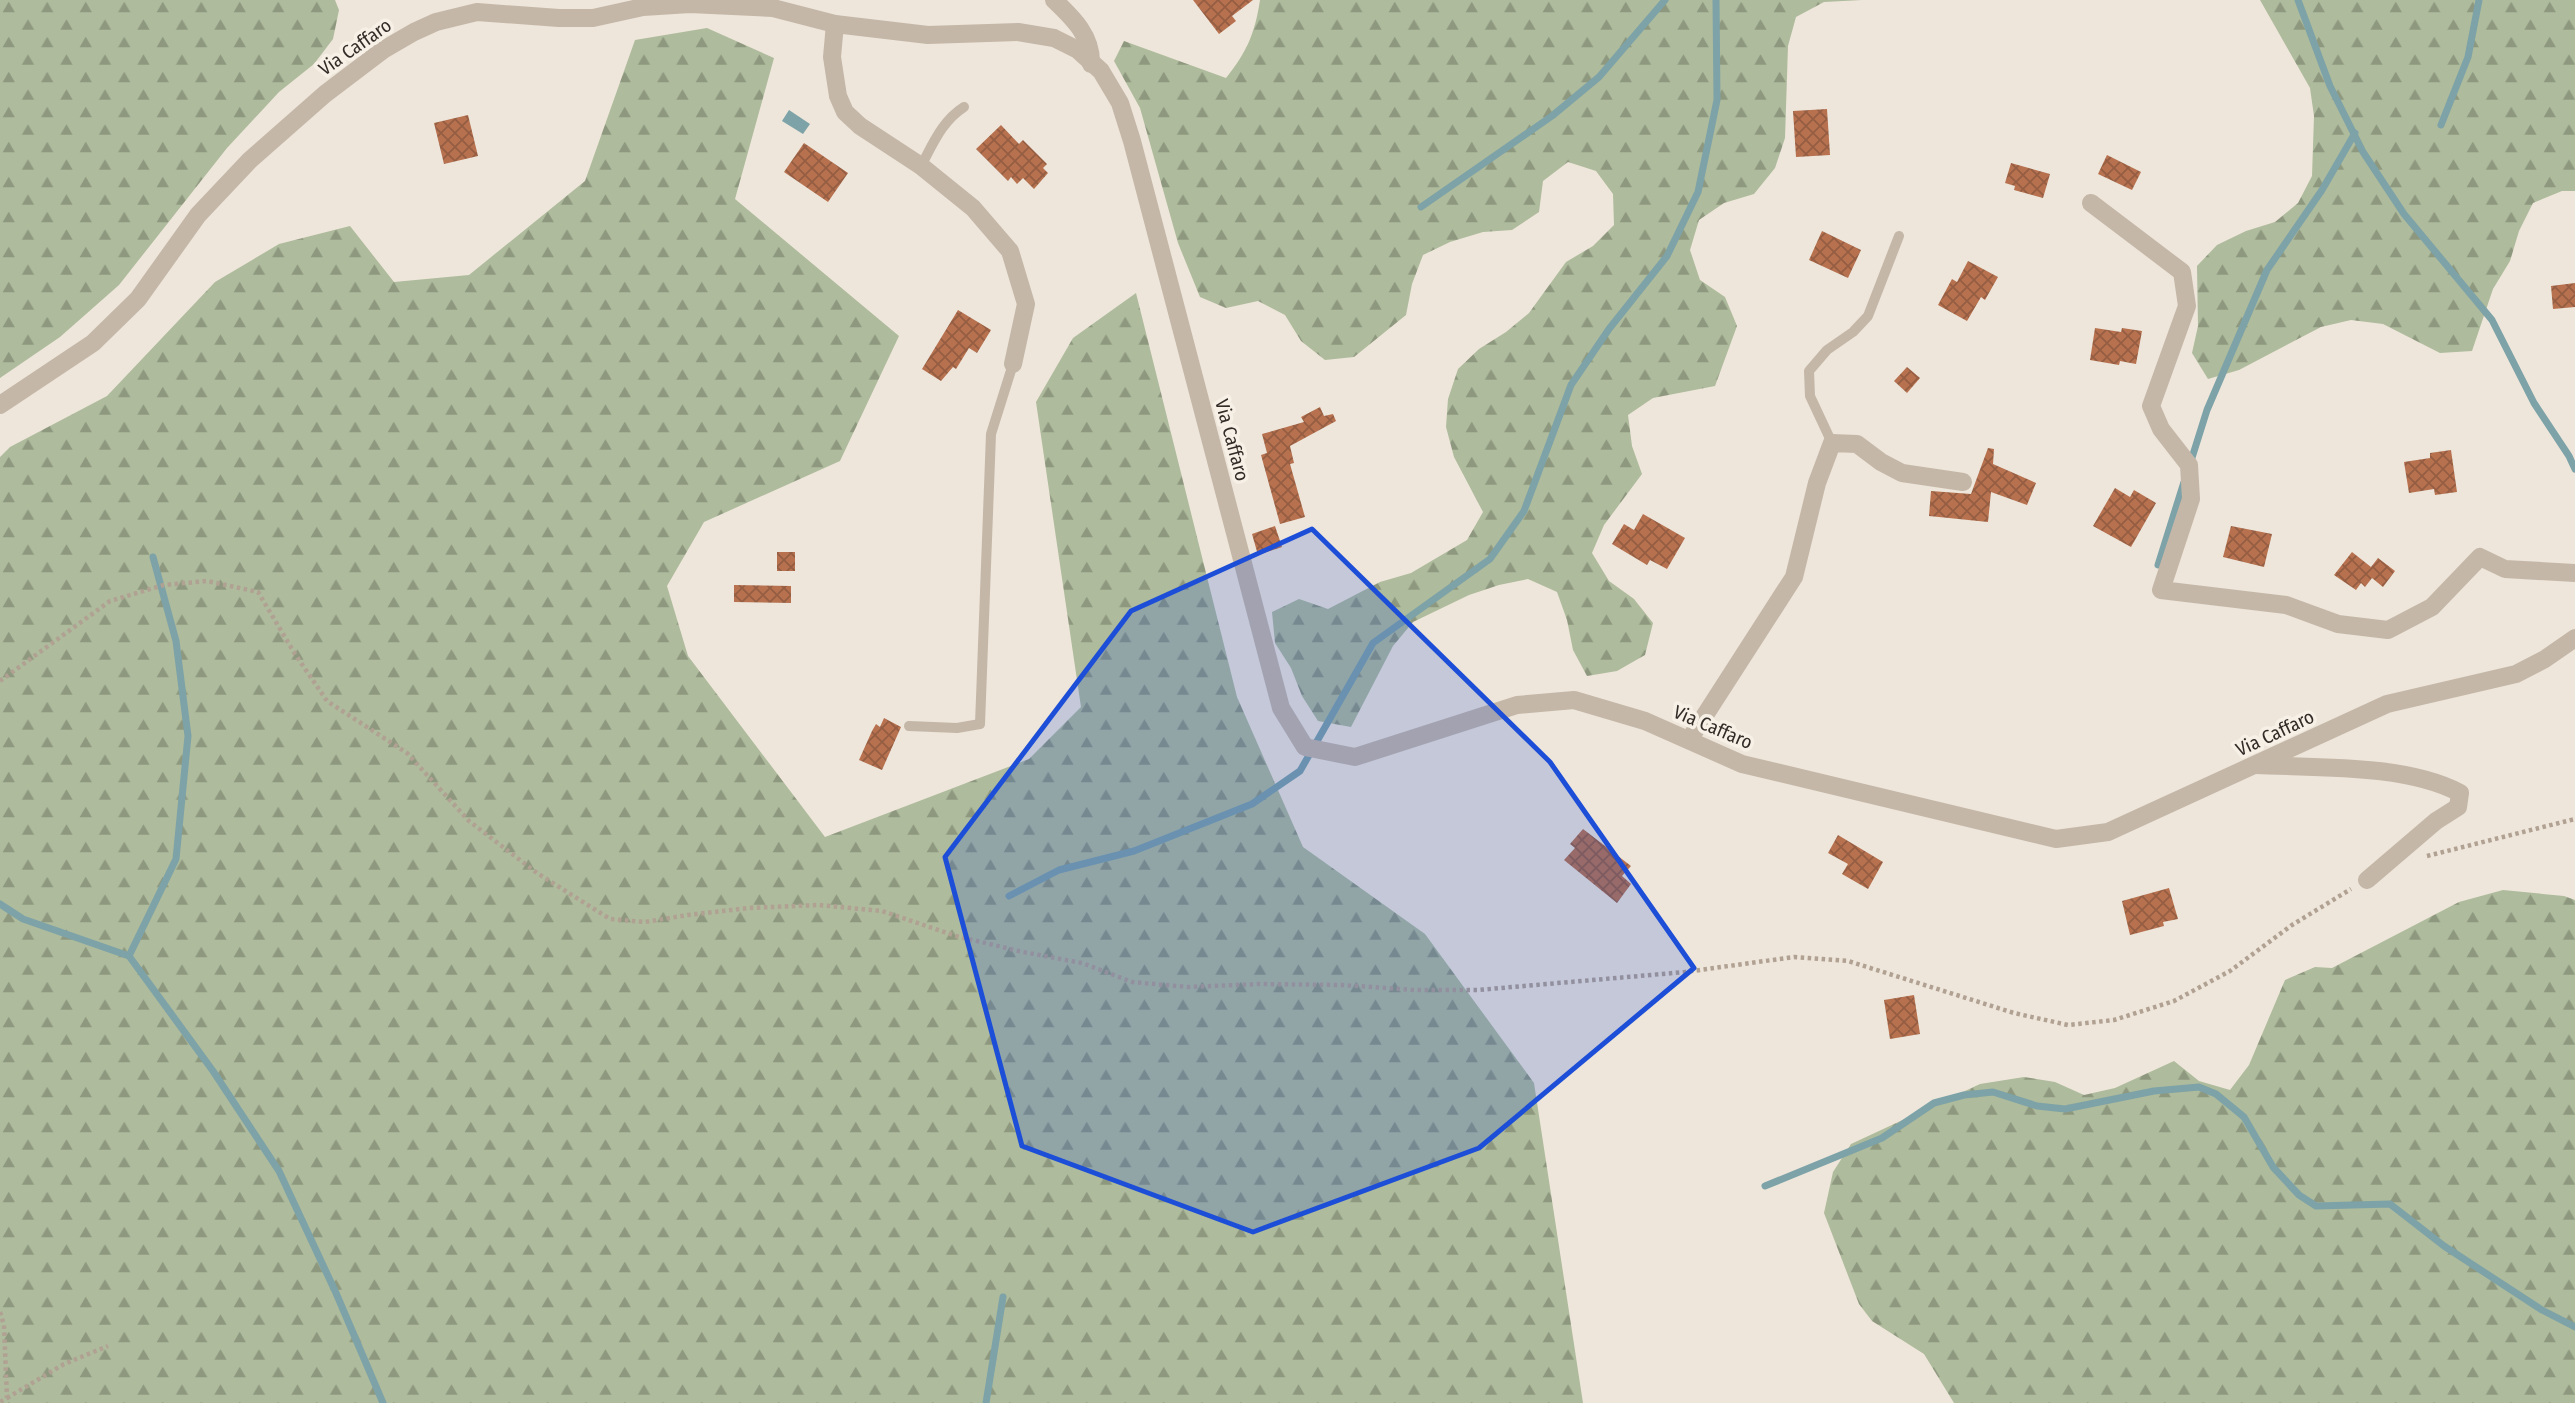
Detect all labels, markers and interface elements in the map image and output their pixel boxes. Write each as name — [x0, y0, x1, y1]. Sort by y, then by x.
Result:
street label: Via Caffaro — [314, 14, 396, 80]
street label: Via Caffaro — [1210, 397, 1254, 483]
street label: Via Caffaro — [1670, 700, 1756, 754]
street label: Via Caffaro — [2232, 705, 2318, 761]

